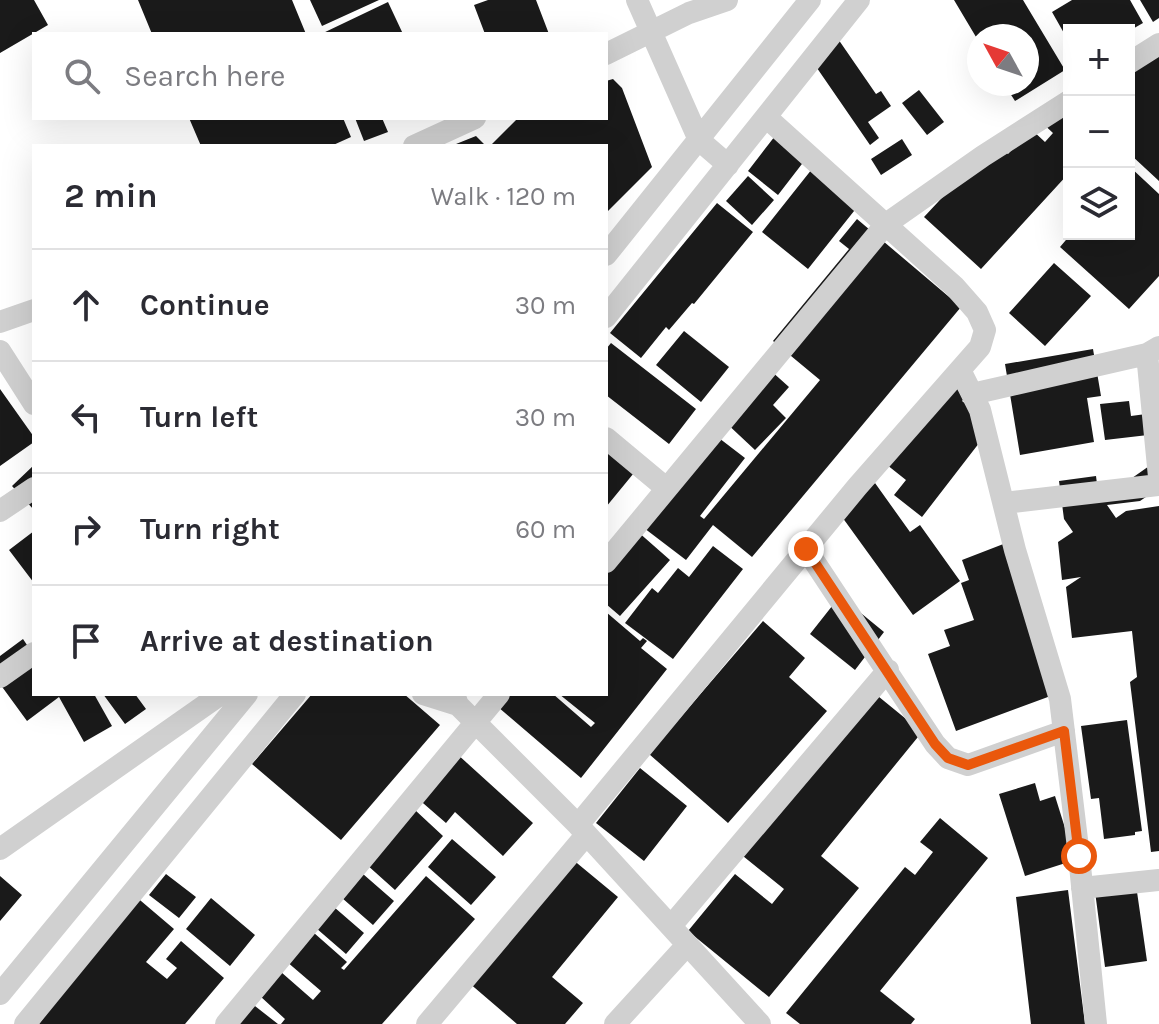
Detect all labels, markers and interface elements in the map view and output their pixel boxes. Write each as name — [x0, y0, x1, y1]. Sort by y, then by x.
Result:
north arrow — [967, 24, 1039, 96]
map controls — [1063, 24, 1135, 240]
button: + — [1063, 24, 1135, 96]
search box — [32, 32, 608, 120]
icon: search — [60, 54, 104, 98]
text: Search here — [124, 58, 285, 94]
button: − — [1063, 96, 1135, 168]
button: layers — [1063, 168, 1135, 240]
text: 2 min — [64, 176, 158, 216]
text: Walk · 120 m — [431, 181, 576, 212]
icon: ahead — [64, 283, 108, 327]
text: Continue — [140, 287, 270, 323]
text: 30 m — [515, 290, 576, 321]
icon: left — [64, 395, 108, 439]
text: Turn left — [140, 399, 258, 435]
text: 30 m — [515, 402, 576, 433]
icon: right — [64, 507, 108, 551]
text: Turn right — [140, 511, 280, 547]
text: 60 m — [515, 514, 576, 545]
route end — [788, 531, 824, 567]
icon: arrive — [64, 619, 108, 663]
text: Arrive at destination — [140, 623, 434, 659]
route start — [1061, 838, 1097, 874]

